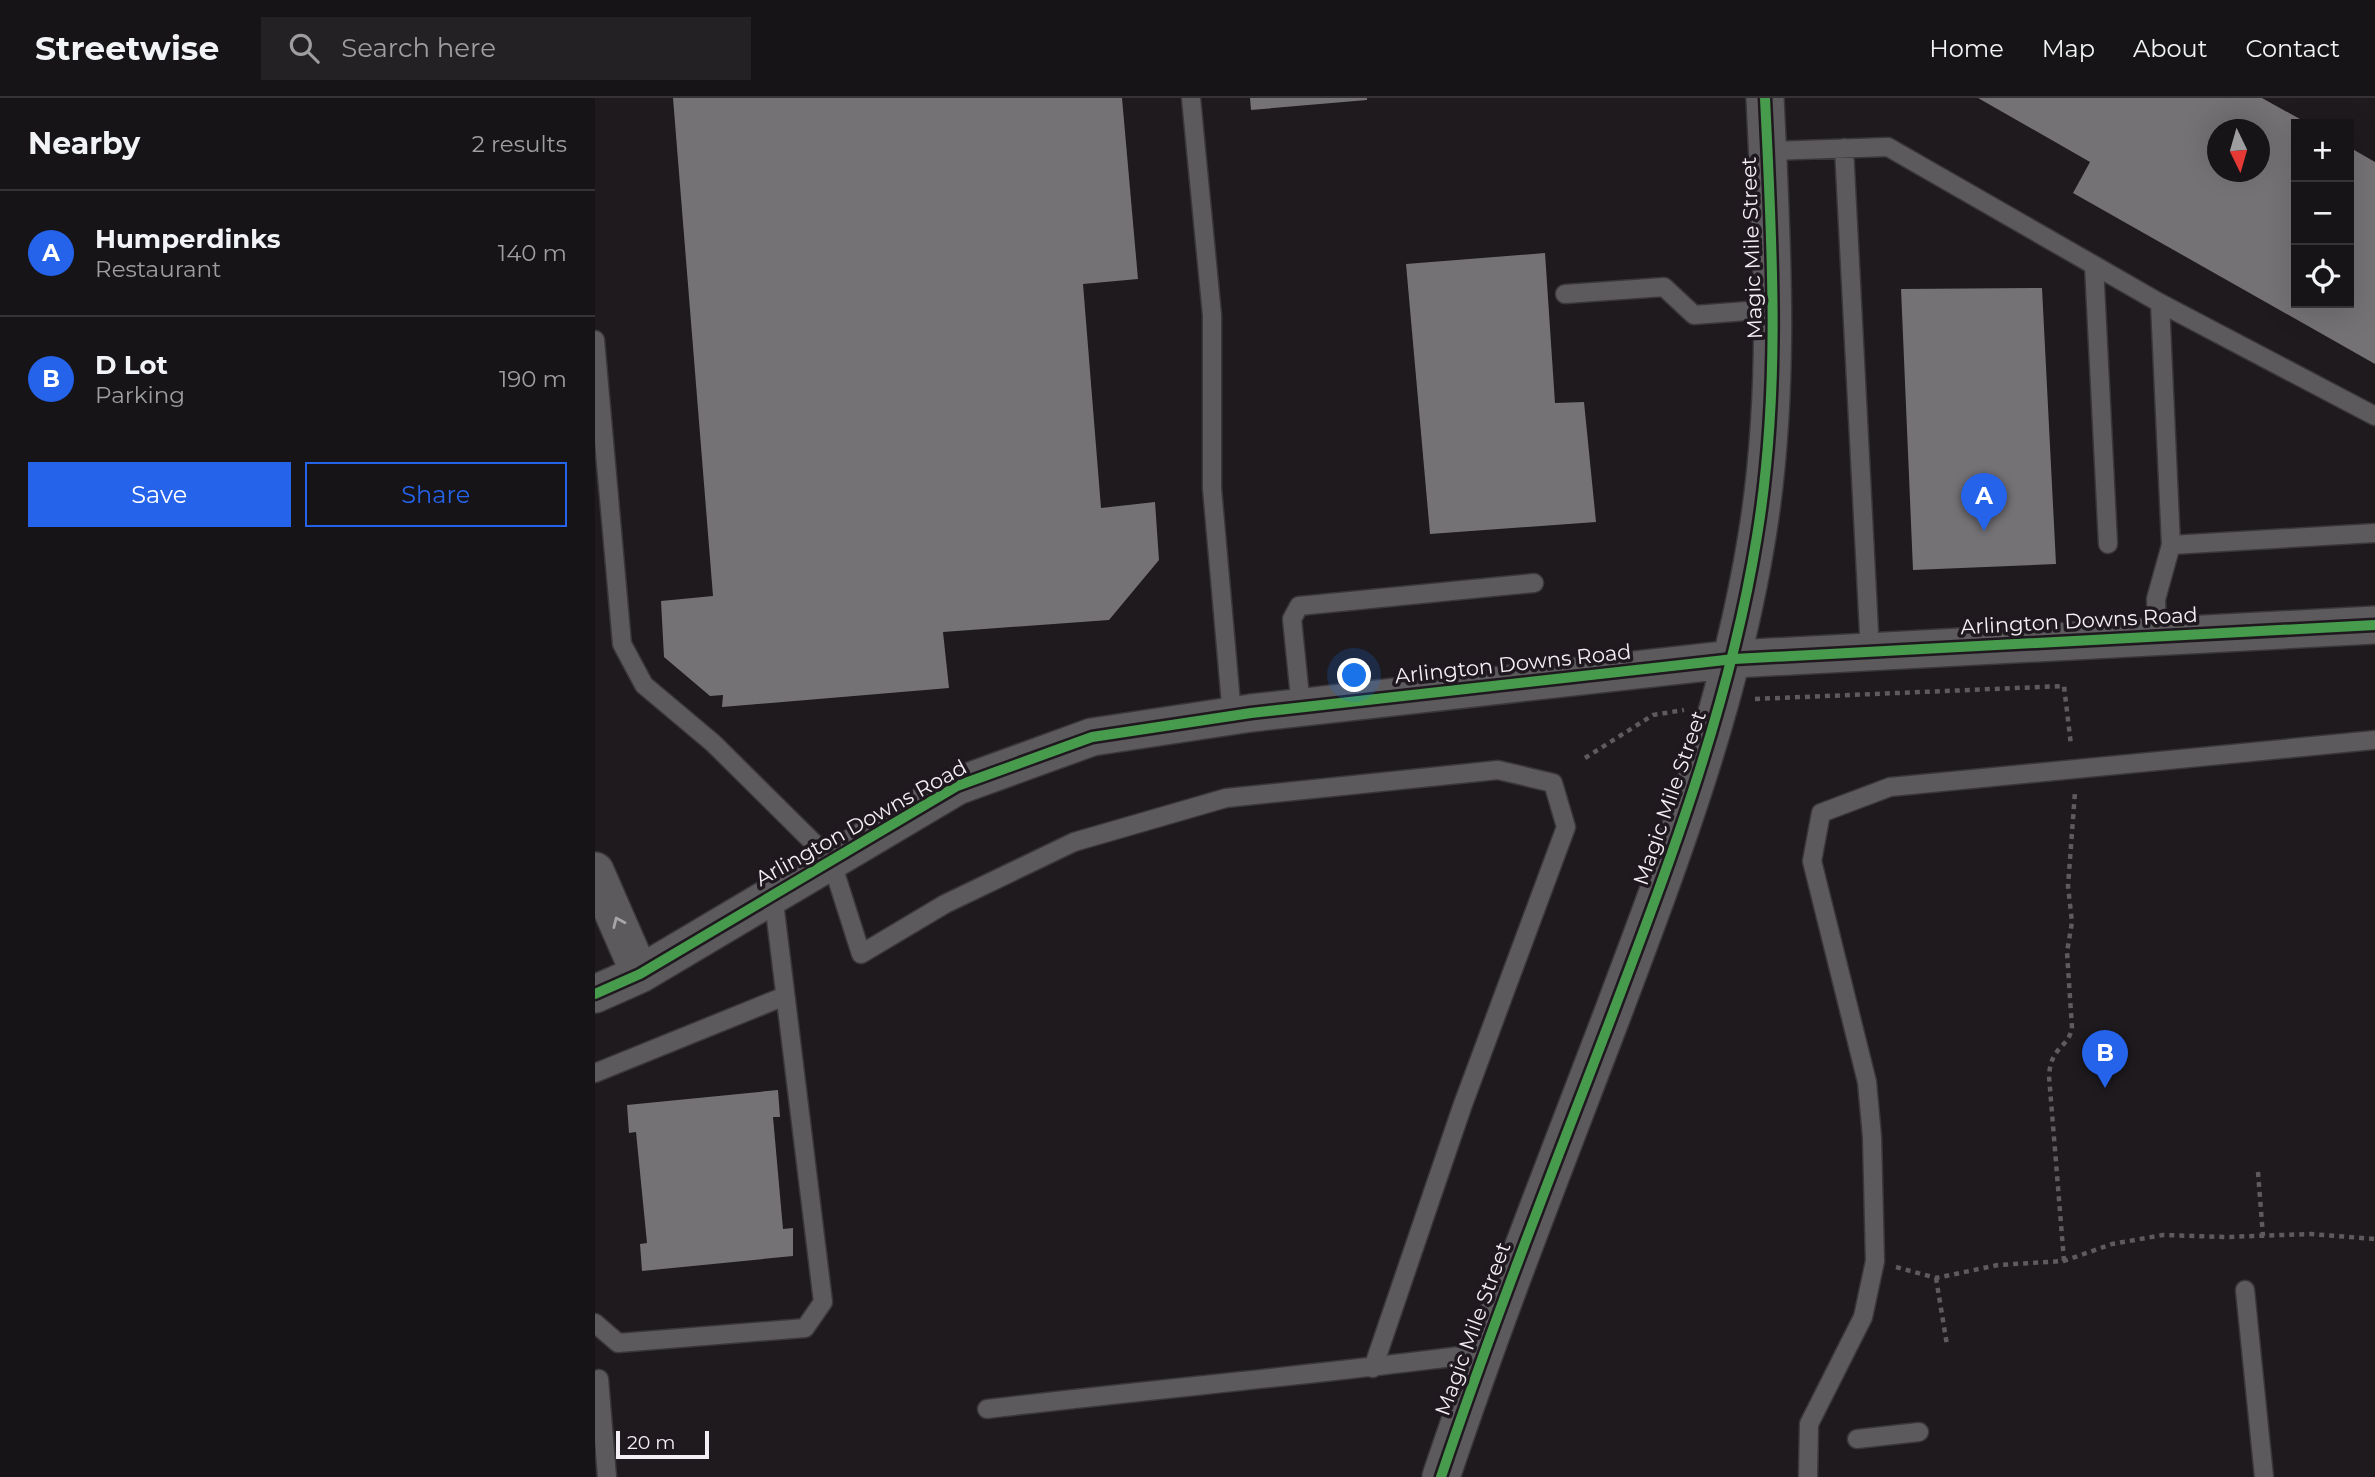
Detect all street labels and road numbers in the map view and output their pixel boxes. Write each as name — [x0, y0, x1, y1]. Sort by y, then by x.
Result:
street label: Magic Mile Street — [1736, 156, 1767, 340]
street label: Arlington Downs Road — [1960, 602, 2198, 639]
street label: Arlington Downs Road — [1393, 639, 1632, 688]
street label: Magic Mile Street — [1628, 707, 1711, 888]
street label: Arlington Downs Road — [751, 754, 971, 891]
street label: Magic Mile Street — [1430, 1239, 1516, 1419]

